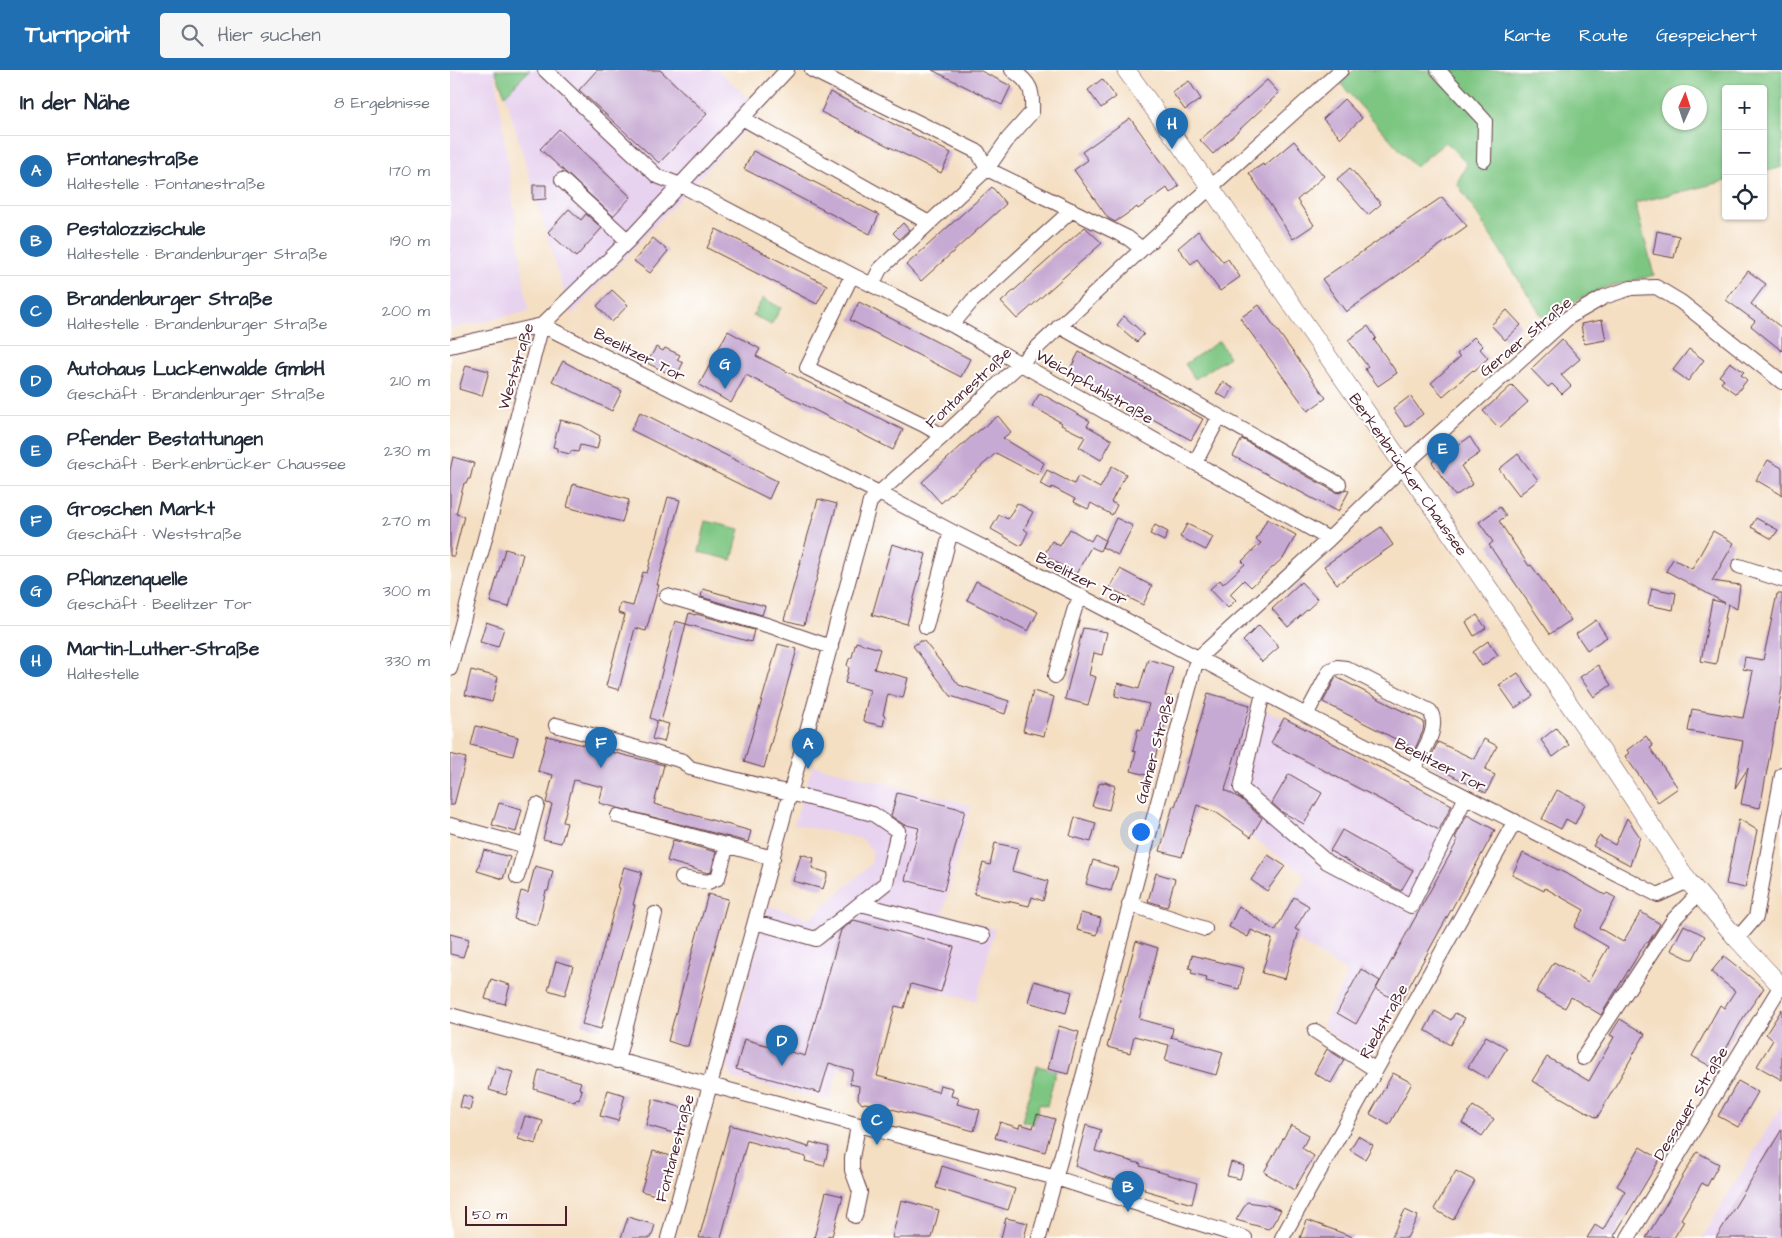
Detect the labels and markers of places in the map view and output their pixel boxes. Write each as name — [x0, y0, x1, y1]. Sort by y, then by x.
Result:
pin: H — [1156, 108, 1188, 149]
pin: G — [709, 348, 741, 389]
pin: E — [1427, 433, 1459, 474]
pin: F — [585, 727, 617, 768]
pin: A — [792, 728, 824, 769]
pin: D — [766, 1025, 798, 1066]
pin: C — [861, 1104, 893, 1145]
pin: B — [1112, 1171, 1144, 1212]

